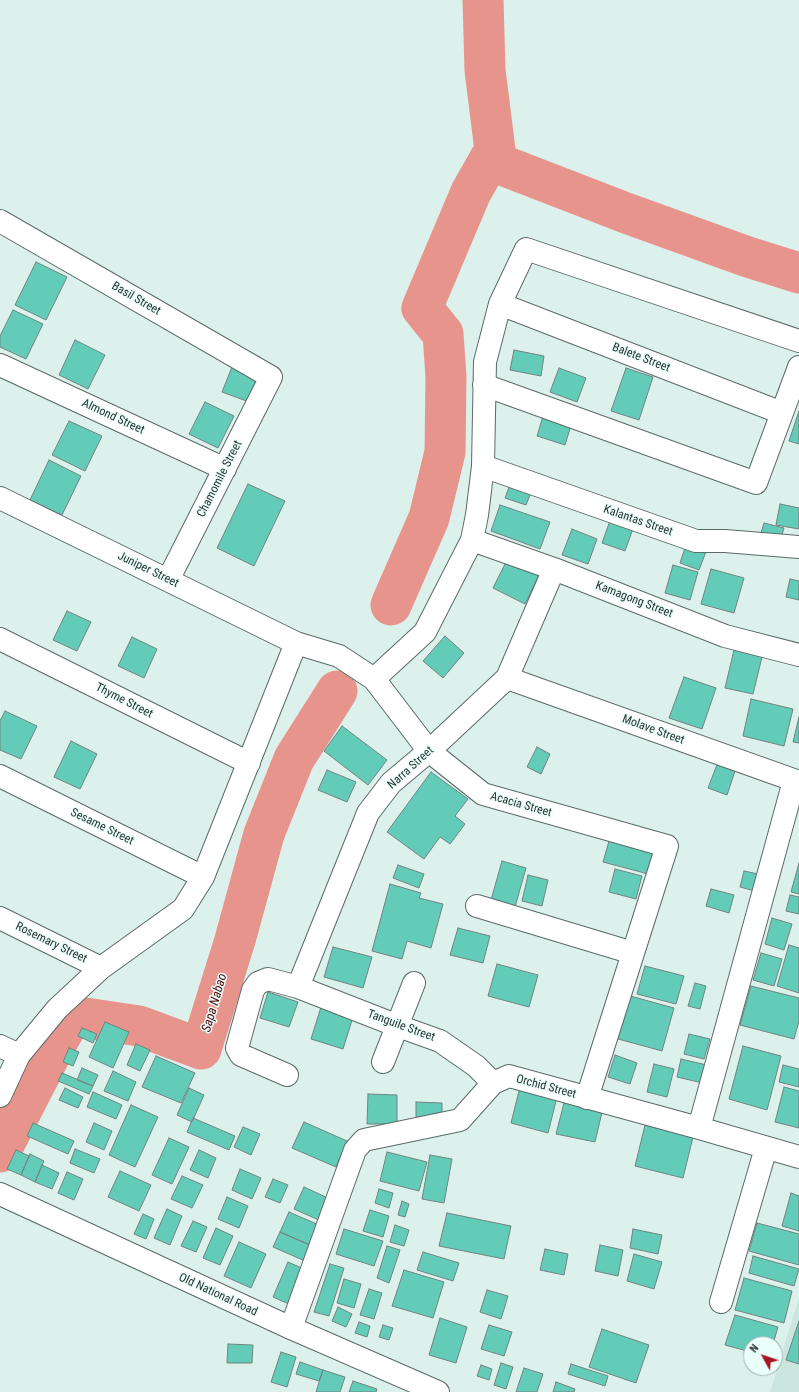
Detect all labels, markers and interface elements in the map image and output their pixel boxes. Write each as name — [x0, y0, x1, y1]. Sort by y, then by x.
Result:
street label: Basil Street — [109, 279, 163, 319]
street label: Balete Street — [610, 340, 672, 376]
street label: Almond Street — [79, 396, 147, 438]
street label: Chamomile Street — [194, 438, 246, 520]
street label: Kalantas Street — [601, 502, 675, 540]
street label: Juniper Street — [115, 549, 181, 591]
street label: Kamagong Street — [593, 579, 675, 621]
street label: Thyme Street — [93, 680, 155, 722]
street label: Molave Street — [620, 712, 686, 748]
street label: Narra Street — [385, 744, 437, 792]
street label: Acacia Street — [489, 789, 553, 821]
street label: Sesame Street — [68, 805, 136, 849]
street label: Rosemary Street — [13, 919, 89, 967]
water label: Sapa Nabao — [199, 972, 231, 1034]
street label: Tanguile Street — [365, 1007, 437, 1045]
street label: Orchid Street — [514, 1072, 578, 1102]
street label: Old National Road — [176, 1270, 260, 1320]
north arrow — [743, 1336, 783, 1376]
text: N — [747, 1342, 761, 1355]

